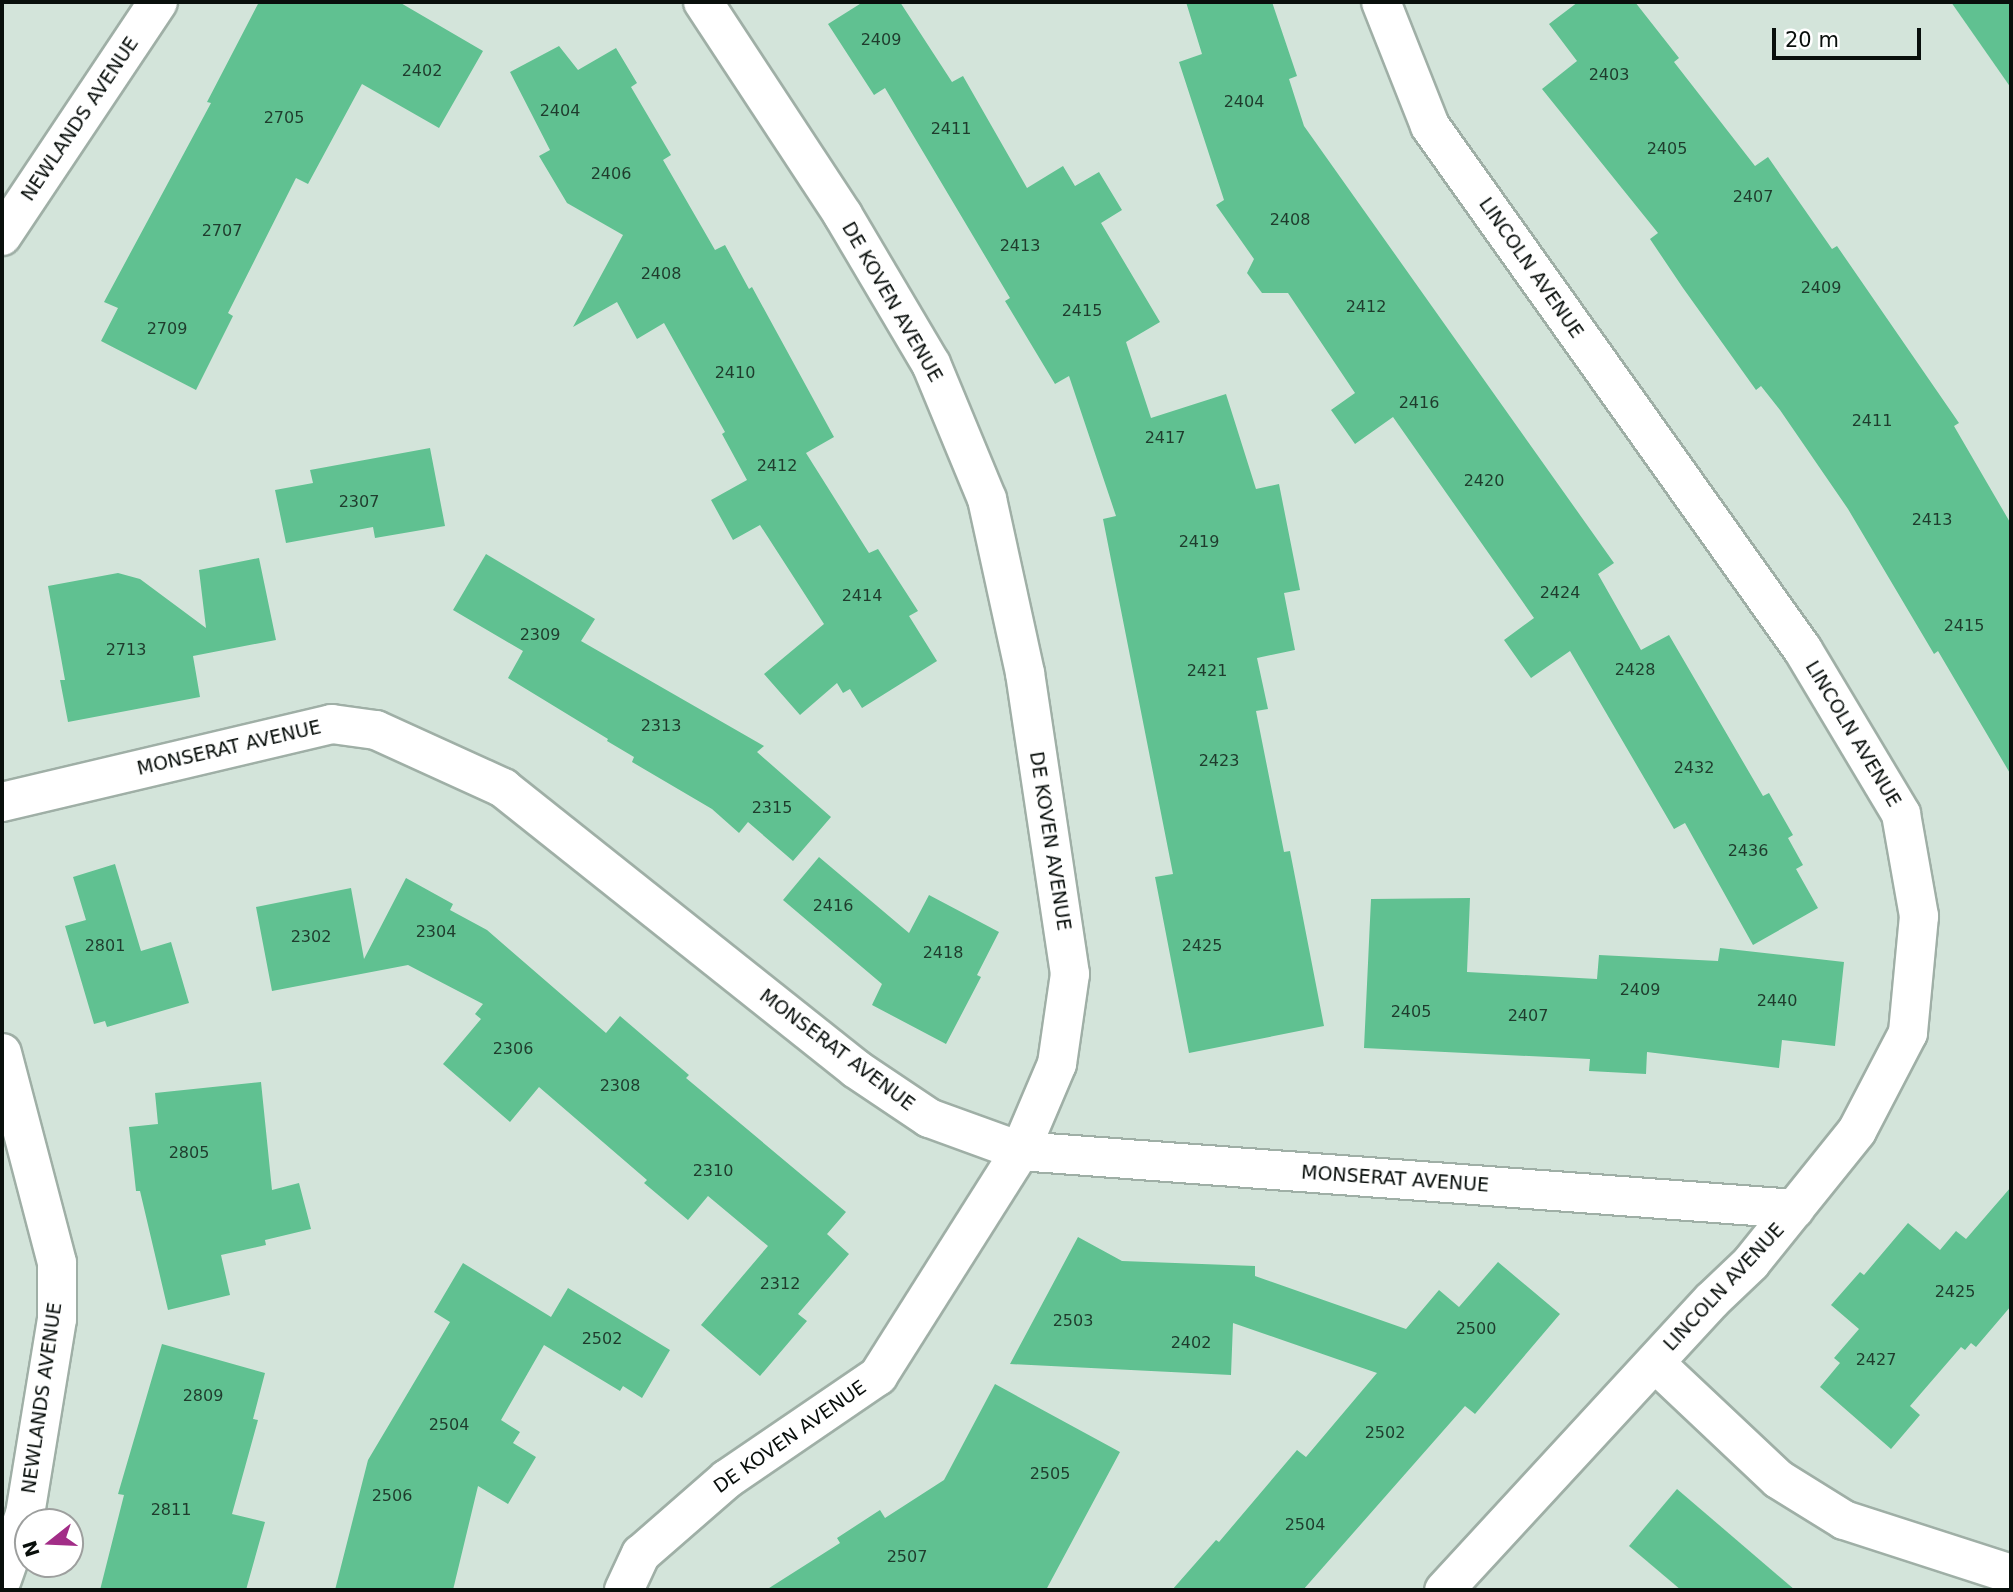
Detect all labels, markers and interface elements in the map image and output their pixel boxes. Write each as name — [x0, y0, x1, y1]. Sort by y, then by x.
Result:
scale bar — [1775, 14, 1924, 58]
text: 20 m — [1785, 28, 1839, 52]
house number: 2409 — [861, 30, 901, 50]
street label: NEWLANDS AVENUE — [17, 33, 143, 205]
house number: 2402 — [402, 61, 442, 81]
house number: 2403 — [1589, 65, 1629, 85]
house number: 2404 — [1224, 92, 1264, 112]
house number: 2404 — [540, 101, 580, 121]
house number: 2705 — [264, 108, 304, 128]
house number: 2411 — [931, 119, 971, 139]
house number: 2405 — [1647, 139, 1687, 159]
house number: 2406 — [591, 164, 631, 184]
house number: 2407 — [1733, 187, 1773, 207]
street label: LINCOLN AVENUE — [1474, 193, 1588, 343]
house number: 2408 — [1270, 210, 1310, 230]
street label: DE KOVEN AVENUE — [837, 218, 947, 386]
house number: 2707 — [202, 221, 242, 241]
house number: 2413 — [1000, 236, 1040, 256]
house number: 2408 — [641, 264, 681, 284]
house number: 2409 — [1801, 278, 1841, 298]
house number: 2412 — [1346, 297, 1386, 317]
house number: 2415 — [1062, 301, 1102, 321]
house number: 2709 — [147, 319, 187, 339]
house number: 2410 — [715, 363, 755, 383]
house number: 2416 — [1399, 393, 1439, 413]
house number: 2411 — [1852, 411, 1892, 431]
house number: 2417 — [1145, 428, 1185, 448]
house number: 2412 — [757, 456, 797, 476]
house number: 2420 — [1464, 471, 1504, 491]
house number: 2307 — [339, 492, 379, 512]
house number: 2413 — [1912, 510, 1952, 530]
house number: 2419 — [1179, 532, 1219, 552]
house number: 2424 — [1540, 583, 1580, 603]
house number: 2414 — [842, 586, 882, 606]
house number: 2415 — [1944, 616, 1984, 636]
house number: 2309 — [520, 625, 560, 645]
house number: 2713 — [106, 640, 146, 660]
street label: LINCOLN AVENUE — [1800, 657, 1906, 811]
house number: 2428 — [1615, 660, 1655, 680]
house number: 2421 — [1187, 661, 1227, 681]
street label: MONSERAT AVENUE — [135, 716, 323, 780]
house number: 2313 — [641, 716, 681, 736]
street label: DE KOVEN AVENUE — [1025, 750, 1075, 932]
house number: 2423 — [1199, 751, 1239, 771]
house number: 2432 — [1674, 758, 1714, 778]
house number: 2315 — [752, 798, 792, 818]
house number: 2436 — [1728, 841, 1768, 861]
house number: 2416 — [813, 896, 853, 916]
house number: 2304 — [416, 922, 456, 942]
house number: 2302 — [291, 927, 331, 947]
house number: 2801 — [85, 936, 125, 956]
house number: 2425 — [1182, 936, 1222, 956]
house number: 2418 — [923, 943, 963, 963]
house number: 2409 — [1620, 980, 1660, 1000]
street label: MONSERAT AVENUE — [755, 984, 919, 1116]
house number: 2440 — [1757, 991, 1797, 1011]
house number: 2405 — [1391, 1002, 1431, 1022]
house number: 2407 — [1508, 1006, 1548, 1026]
house number: 2306 — [493, 1039, 533, 1059]
house number: 2308 — [600, 1076, 640, 1096]
house number: 2805 — [169, 1143, 209, 1163]
house number: 2310 — [693, 1161, 733, 1181]
street label: MONSERAT AVENUE — [1300, 1161, 1490, 1197]
street label: LINCOLN AVENUE — [1659, 1218, 1789, 1356]
house number: 2312 — [760, 1274, 800, 1294]
house number: 2425 — [1935, 1282, 1975, 1302]
street label: NEWLANDS AVENUE — [17, 1301, 67, 1495]
house number: 2503 — [1053, 1311, 1093, 1331]
house number: 2500 — [1456, 1319, 1496, 1339]
house number: 2502 — [582, 1329, 622, 1349]
house number: 2402 — [1171, 1333, 1211, 1353]
house number: 2427 — [1856, 1350, 1896, 1370]
street label: DE KOVEN AVENUE — [709, 1376, 871, 1498]
house number: 2809 — [183, 1386, 223, 1406]
house number: 2504 — [429, 1415, 469, 1435]
house number: 2502 — [1365, 1423, 1405, 1443]
house number: 2505 — [1030, 1464, 1070, 1484]
house number: 2506 — [372, 1486, 412, 1506]
house number: 2811 — [151, 1500, 191, 1520]
north arrow — [14, 1508, 84, 1578]
house number: 2504 — [1285, 1515, 1325, 1535]
text: N — [18, 1538, 44, 1560]
house number: 2507 — [887, 1547, 927, 1567]

